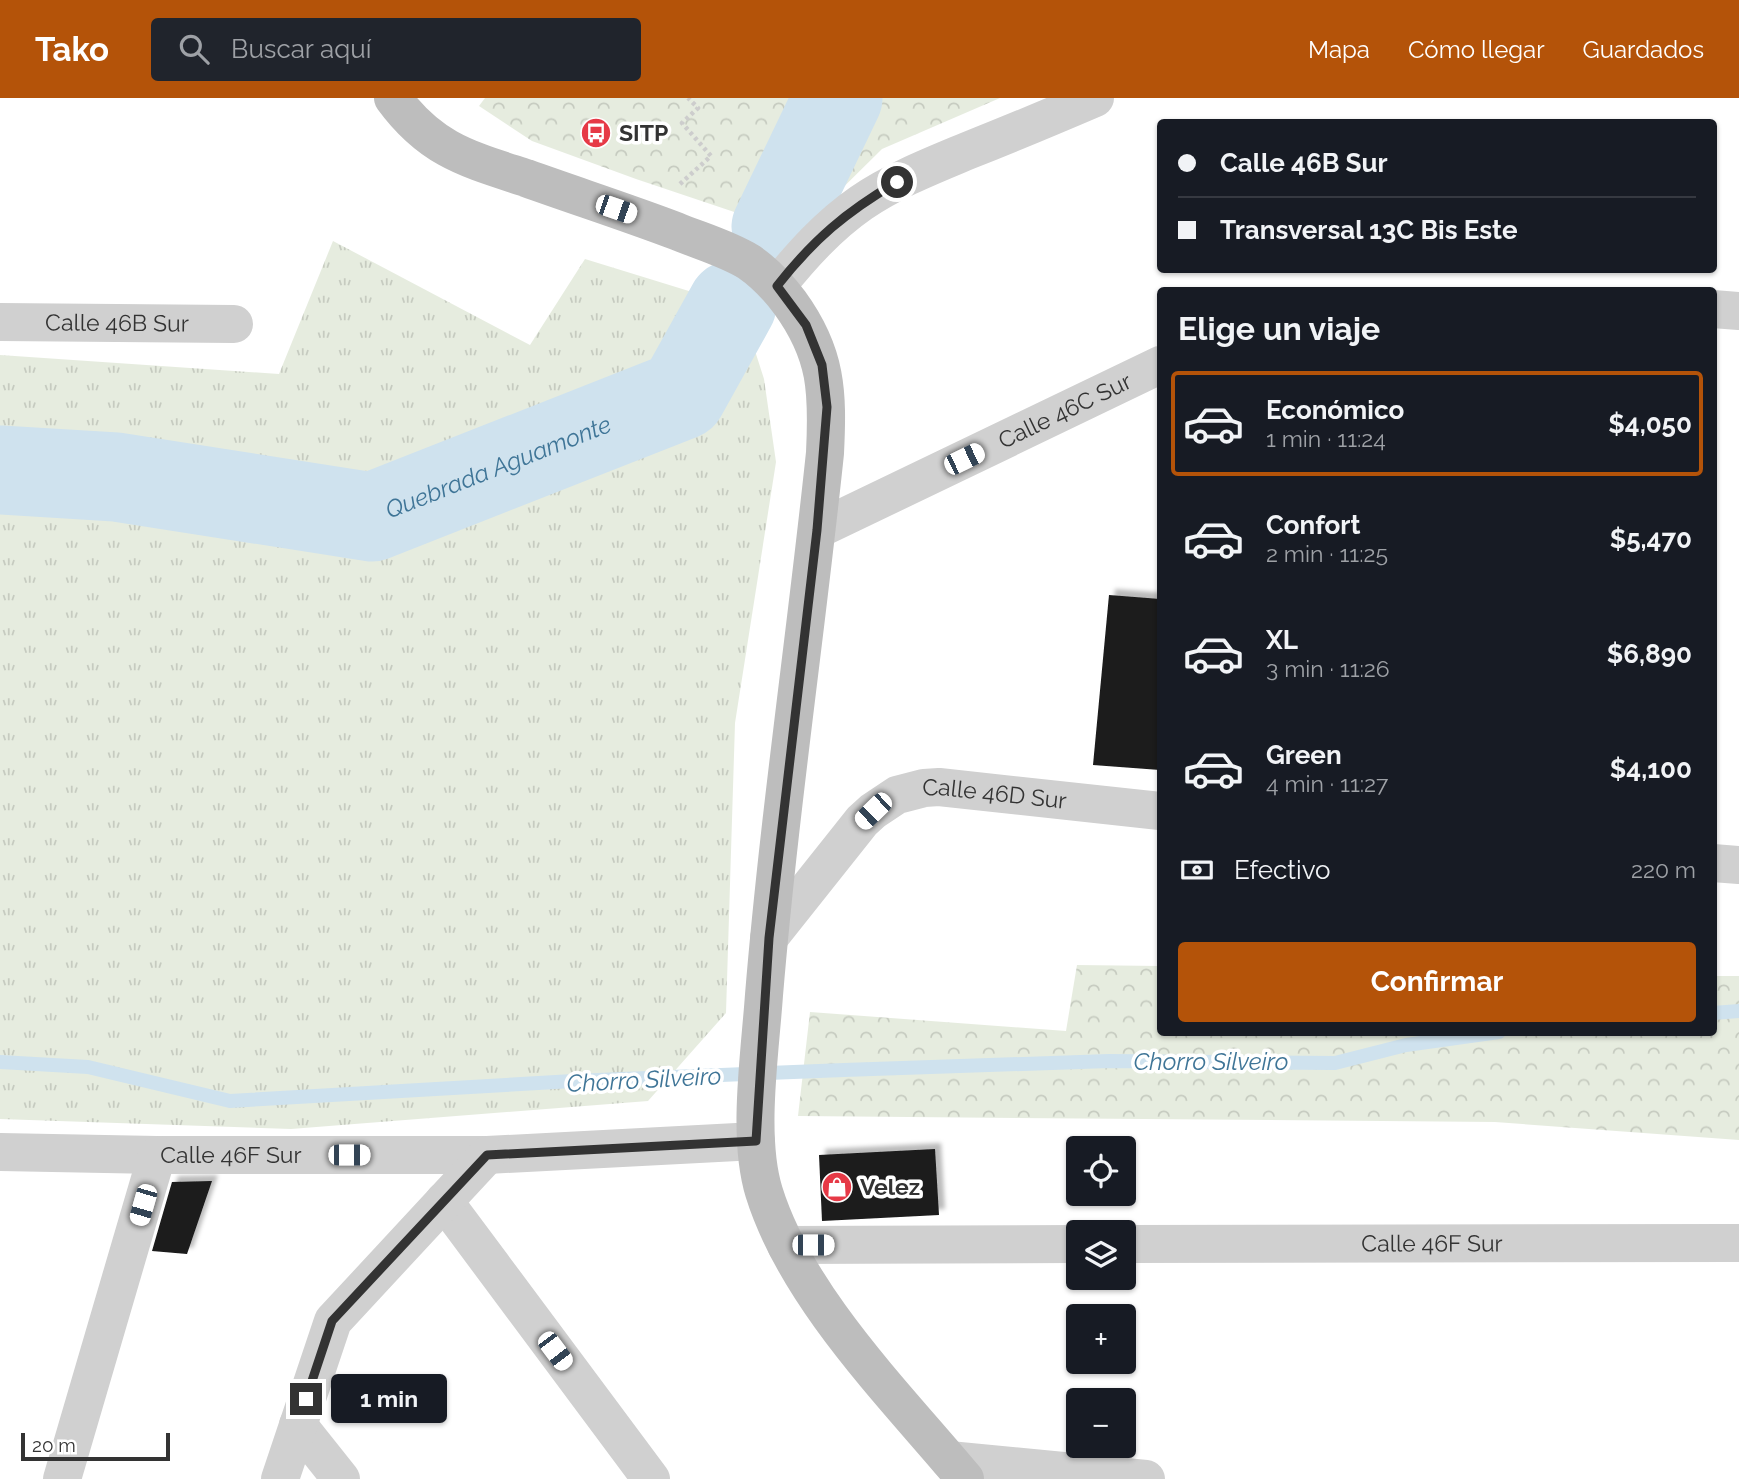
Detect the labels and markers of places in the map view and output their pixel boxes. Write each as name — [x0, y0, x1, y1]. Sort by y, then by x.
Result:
bus stop icon: SITP — [579, 116, 613, 150]
place label: SITP — [619, 119, 668, 146]
shop icon: Velez — [820, 1170, 854, 1204]
place label: Velez — [860, 1173, 920, 1200]

